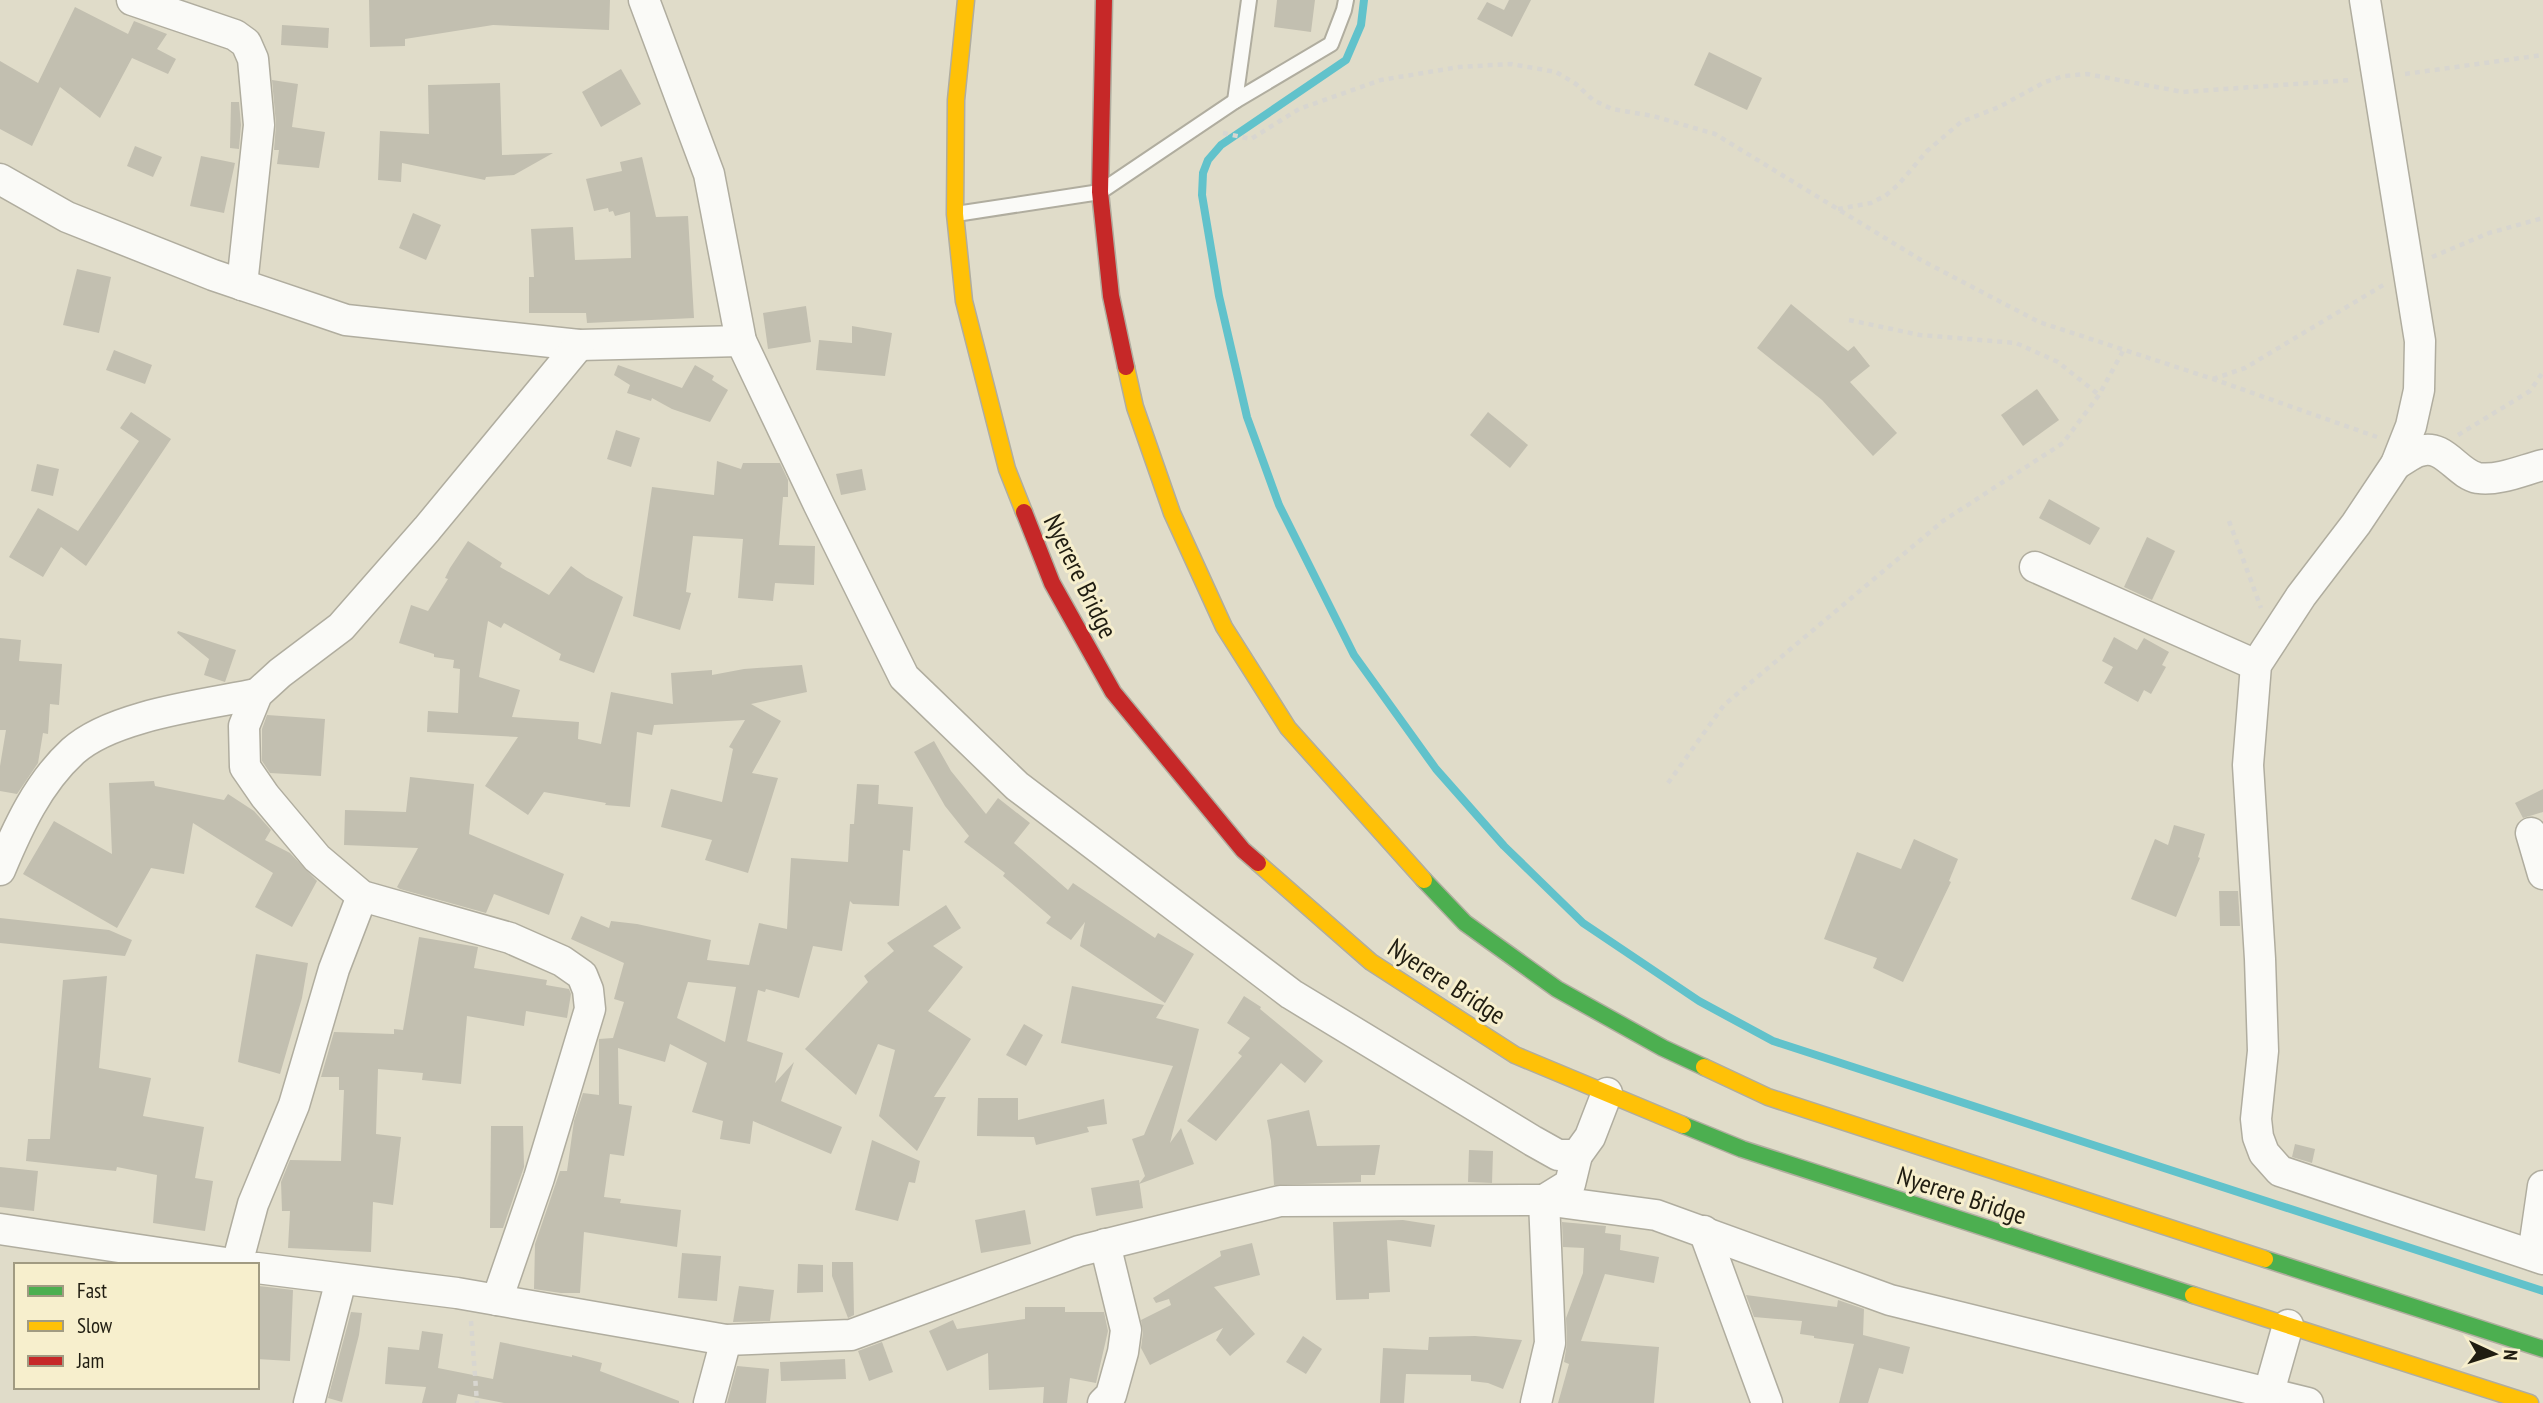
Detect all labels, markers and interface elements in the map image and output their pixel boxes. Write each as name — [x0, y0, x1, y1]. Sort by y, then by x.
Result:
street label: Nyerere Bridge — [1037, 509, 1125, 643]
street label: Nyerere Bridge — [1382, 931, 1512, 1031]
street label: Nyerere Bridge — [1893, 1159, 2031, 1231]
legend — [14, 1263, 259, 1389]
text: Fast — [77, 1277, 107, 1304]
text: Slow — [77, 1312, 113, 1339]
north arrow — [2459, 1319, 2529, 1389]
text: Jam — [76, 1347, 104, 1374]
text: N — [2499, 1349, 2523, 1361]

